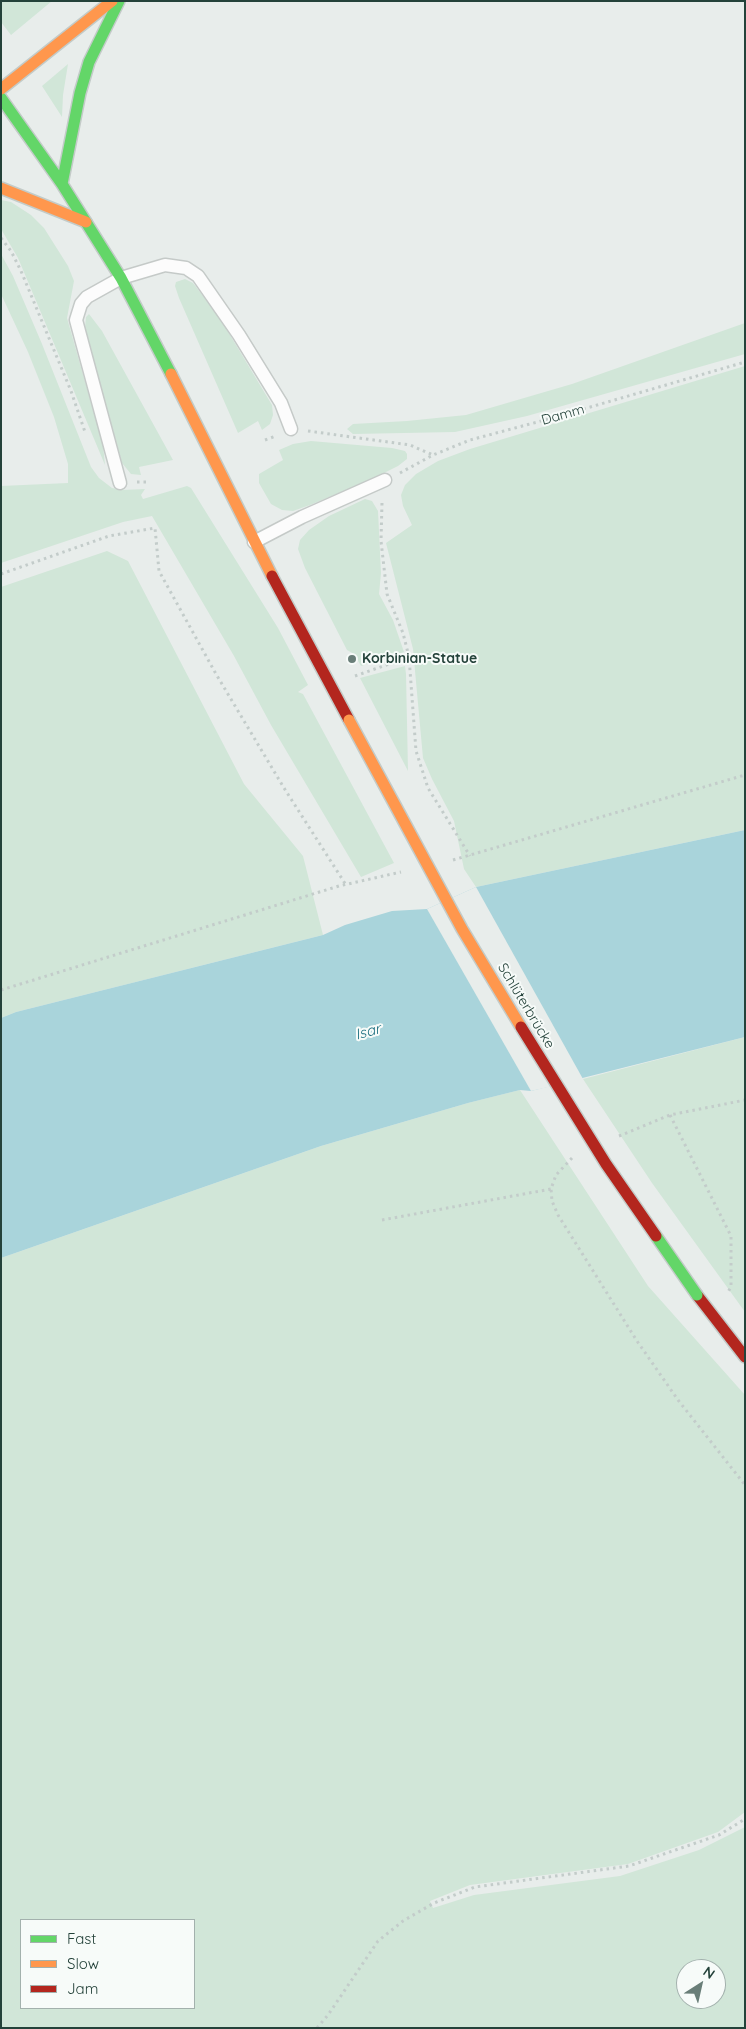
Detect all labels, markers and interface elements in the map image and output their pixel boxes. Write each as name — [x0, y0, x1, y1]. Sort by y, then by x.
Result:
street label: Damm — [539, 401, 587, 429]
place label: Korbinian-Statue — [362, 651, 477, 667]
marker: Korbinian-Statue — [346, 653, 358, 665]
street label: Schlüterbrücke — [494, 960, 558, 1052]
water label: Isar — [353, 1020, 383, 1044]
legend — [20, 1919, 195, 2009]
text: Fast — [67, 1929, 96, 1948]
text: Slow — [67, 1954, 99, 1973]
north arrow — [676, 1959, 726, 2009]
text: N — [700, 1962, 718, 1983]
text: Jam — [67, 1979, 98, 1998]

